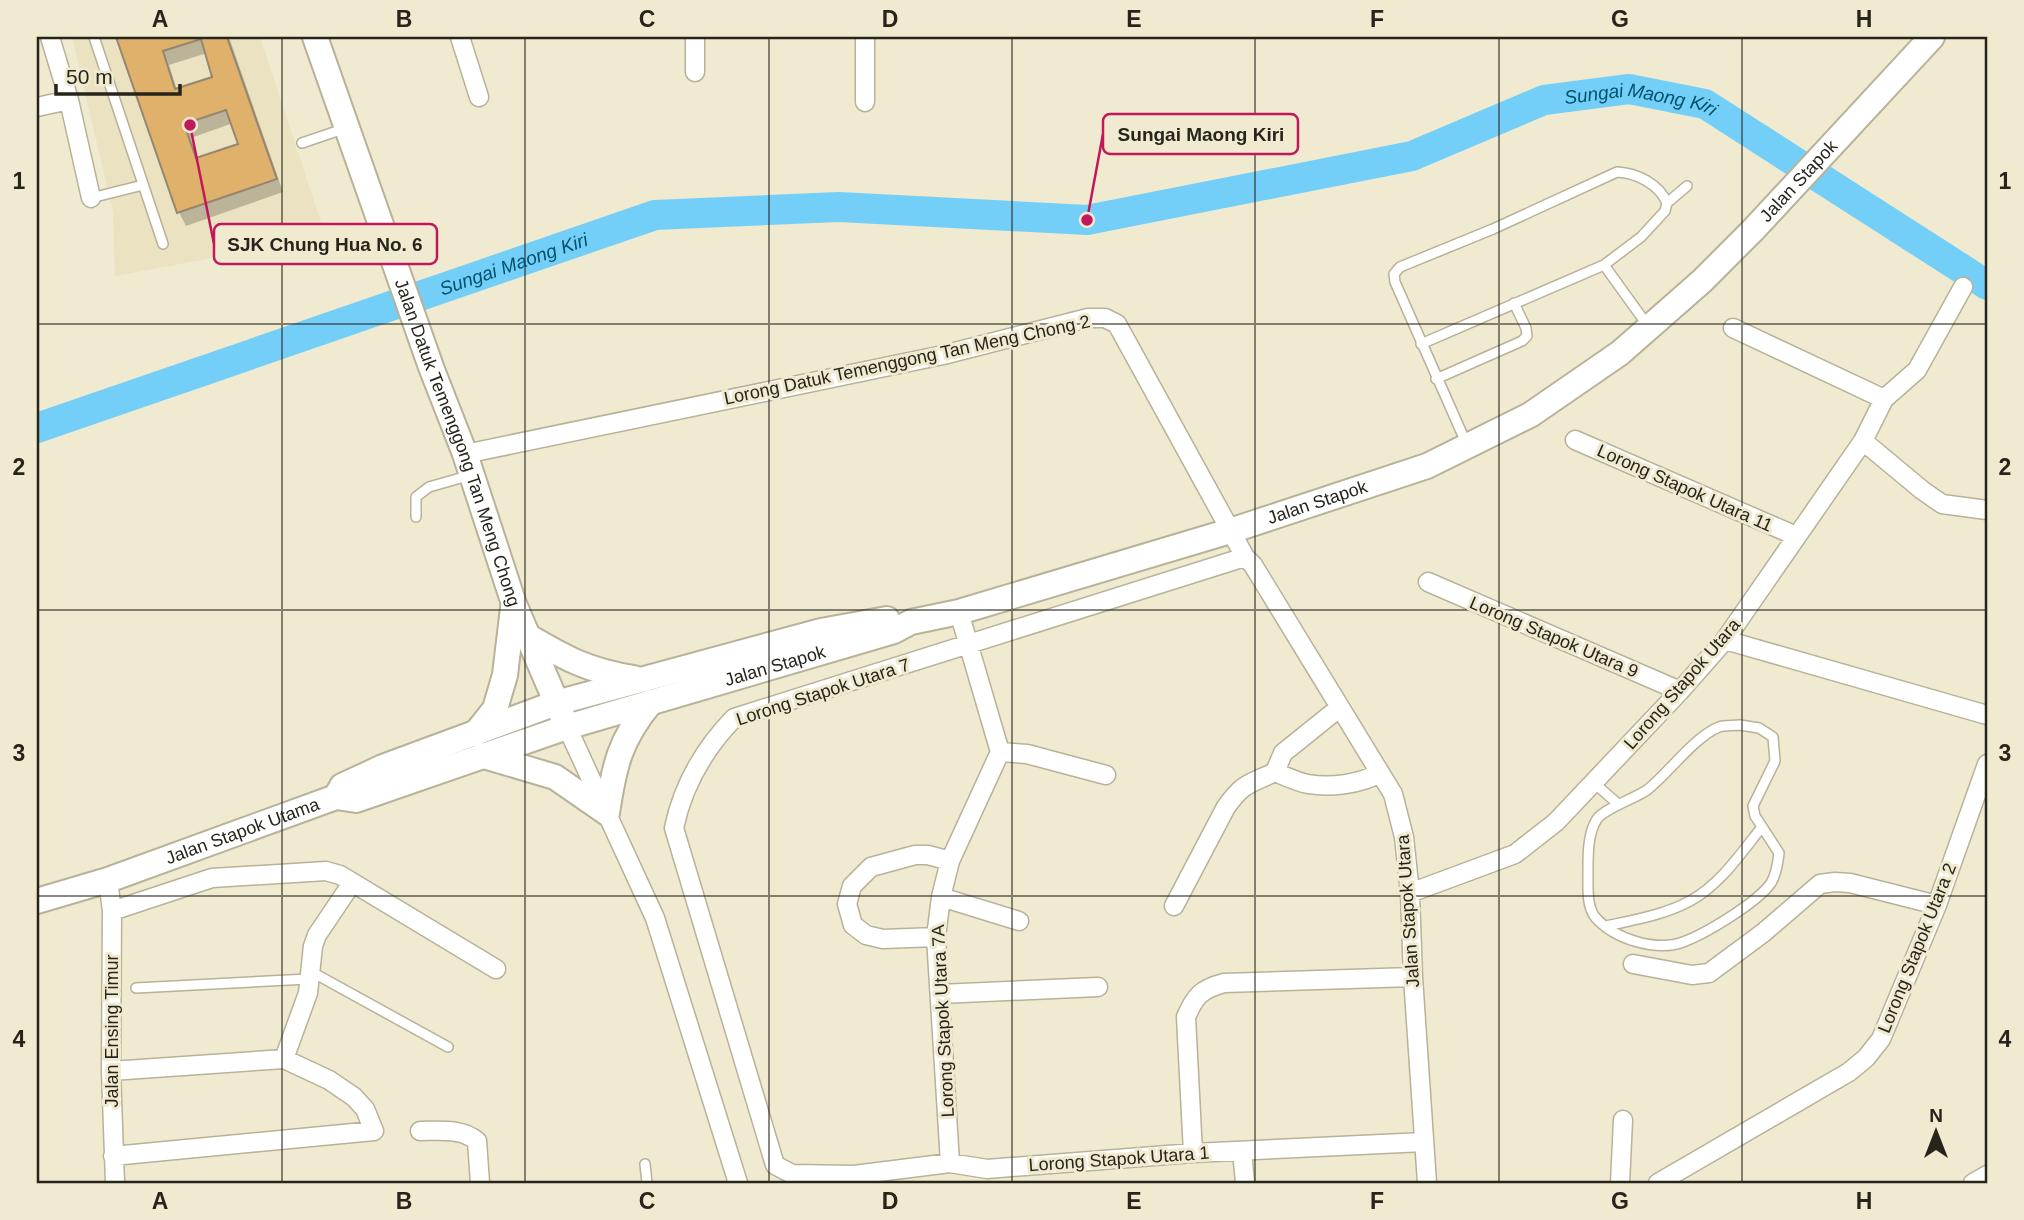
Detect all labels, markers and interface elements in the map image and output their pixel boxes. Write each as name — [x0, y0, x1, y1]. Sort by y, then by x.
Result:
text: A — [152, 6, 168, 32]
text: B — [396, 6, 412, 32]
text: C — [639, 6, 655, 32]
text: D — [882, 6, 898, 32]
text: E — [1126, 6, 1142, 32]
text: F — [1370, 6, 1384, 32]
text: G — [1611, 6, 1629, 32]
text: H — [1856, 6, 1872, 32]
scale bar — [56, 52, 180, 96]
text: 50 m — [66, 65, 113, 88]
water label: Sungai Maong Kiri — [1563, 79, 1722, 120]
callout: Sungai Maong Kiri — [1103, 114, 1298, 154]
text: Sungai Maong Kiri — [1118, 124, 1284, 145]
street label: Jalan Stapok — [1756, 135, 1842, 226]
text: 1 — [13, 168, 26, 194]
text: 1 — [1999, 168, 2012, 194]
callout: SJK Chung Hua No. 6 — [214, 224, 437, 264]
water label: Sungai Maong Kiri — [437, 228, 591, 299]
text: SJK Chung Hua No. 6 — [227, 234, 423, 255]
street label: Jalan Datuk Temenggong Tan Meng Chong — [391, 276, 524, 609]
street label: Lorong Datuk Temenggong Tan Meng Chong 2 — [722, 311, 1092, 409]
street label: Lorong Stapok Utara 11 — [1594, 440, 1776, 536]
text: 2 — [13, 454, 25, 480]
text: 2 — [1999, 454, 2011, 480]
street label: Jalan Stapok — [1265, 476, 1371, 528]
street label: Lorong Stapok Utara 9 — [1467, 592, 1641, 682]
street label: Lorong Stapok Utara — [1620, 614, 1745, 753]
street label: Jalan Stapok — [722, 641, 829, 690]
street label: Lorong Stapok Utara 7 — [734, 655, 912, 729]
text: 3 — [13, 740, 25, 766]
text: 3 — [1999, 740, 2011, 766]
street label: Jalan Stapok Utama — [163, 794, 323, 868]
street label: Jalan Stapok Utara — [1393, 833, 1423, 988]
street label: Lorong Stapok Utara 2 — [1874, 860, 1960, 1036]
street label: Lorong Stapok Utara 7A — [928, 924, 958, 1118]
street label: Jalan Ensing Timur — [102, 954, 122, 1108]
text: 4 — [13, 1026, 26, 1052]
text: 4 — [1999, 1026, 2012, 1052]
north arrow — [1902, 1098, 1972, 1168]
text: N — [1929, 1105, 1943, 1126]
street label: Lorong Stapok Utara 1 — [1028, 1143, 1210, 1175]
text: A — [152, 1188, 168, 1214]
text: B — [396, 1188, 412, 1214]
text: C — [639, 1188, 655, 1214]
text: D — [882, 1188, 898, 1214]
text: E — [1126, 1188, 1142, 1214]
text: F — [1370, 1188, 1384, 1214]
text: G — [1611, 1188, 1629, 1214]
text: H — [1856, 1188, 1872, 1214]

